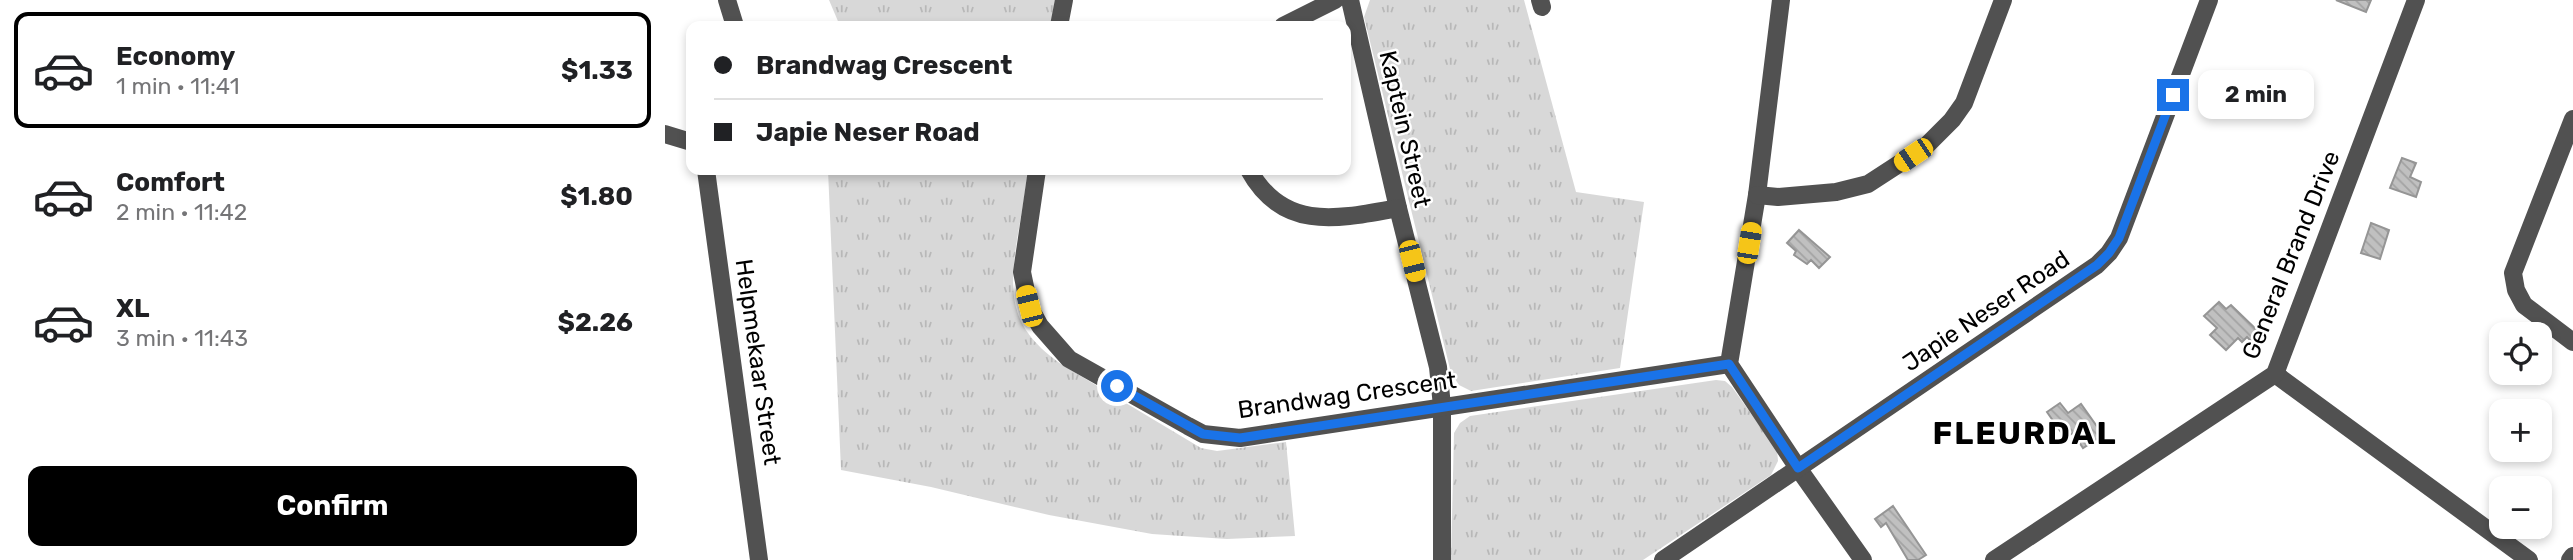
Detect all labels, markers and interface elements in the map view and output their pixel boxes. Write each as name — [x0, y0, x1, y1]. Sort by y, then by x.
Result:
icon: car — [32, 39, 95, 102]
text: Economy — [116, 41, 235, 72]
street label: Kaptein Street — [1373, 48, 1437, 210]
text: Brandwag Crescent — [756, 50, 1012, 81]
text: $1.33 — [561, 55, 633, 86]
callout: 2 min — [2197, 70, 2313, 119]
text: 1 min · 11:41 — [116, 72, 240, 100]
route end — [2157, 79, 2189, 111]
text: 2 min — [2225, 80, 2287, 108]
text: Japie Neser Road — [756, 117, 980, 148]
car — [1890, 135, 1937, 175]
street label: General Brand Drive — [2236, 147, 2346, 363]
icon: car — [32, 165, 95, 228]
text: Comfort — [116, 167, 225, 198]
text: $1.80 — [560, 181, 633, 212]
text: 2 min · 11:42 — [116, 198, 247, 226]
car — [1736, 221, 1763, 265]
car — [1397, 238, 1428, 284]
street label: Japie Neser Road — [1897, 245, 2075, 377]
street label: Helpmekaar Street — [730, 257, 786, 467]
car — [1014, 283, 1045, 329]
icon: car — [32, 291, 95, 354]
text: XL — [116, 293, 149, 324]
text: $2.26 — [558, 307, 633, 338]
map controls — [2489, 322, 2552, 539]
button: locate — [2489, 322, 2552, 385]
text: 3 min · 11:43 — [116, 324, 248, 352]
street label: Brandwag Crescent — [1236, 366, 1458, 424]
route start — [1101, 370, 1133, 402]
button: + — [2489, 399, 2552, 462]
district label: FLEURDAL — [1932, 414, 2118, 452]
button: Confirm — [28, 466, 637, 546]
button: − — [2489, 476, 2552, 539]

